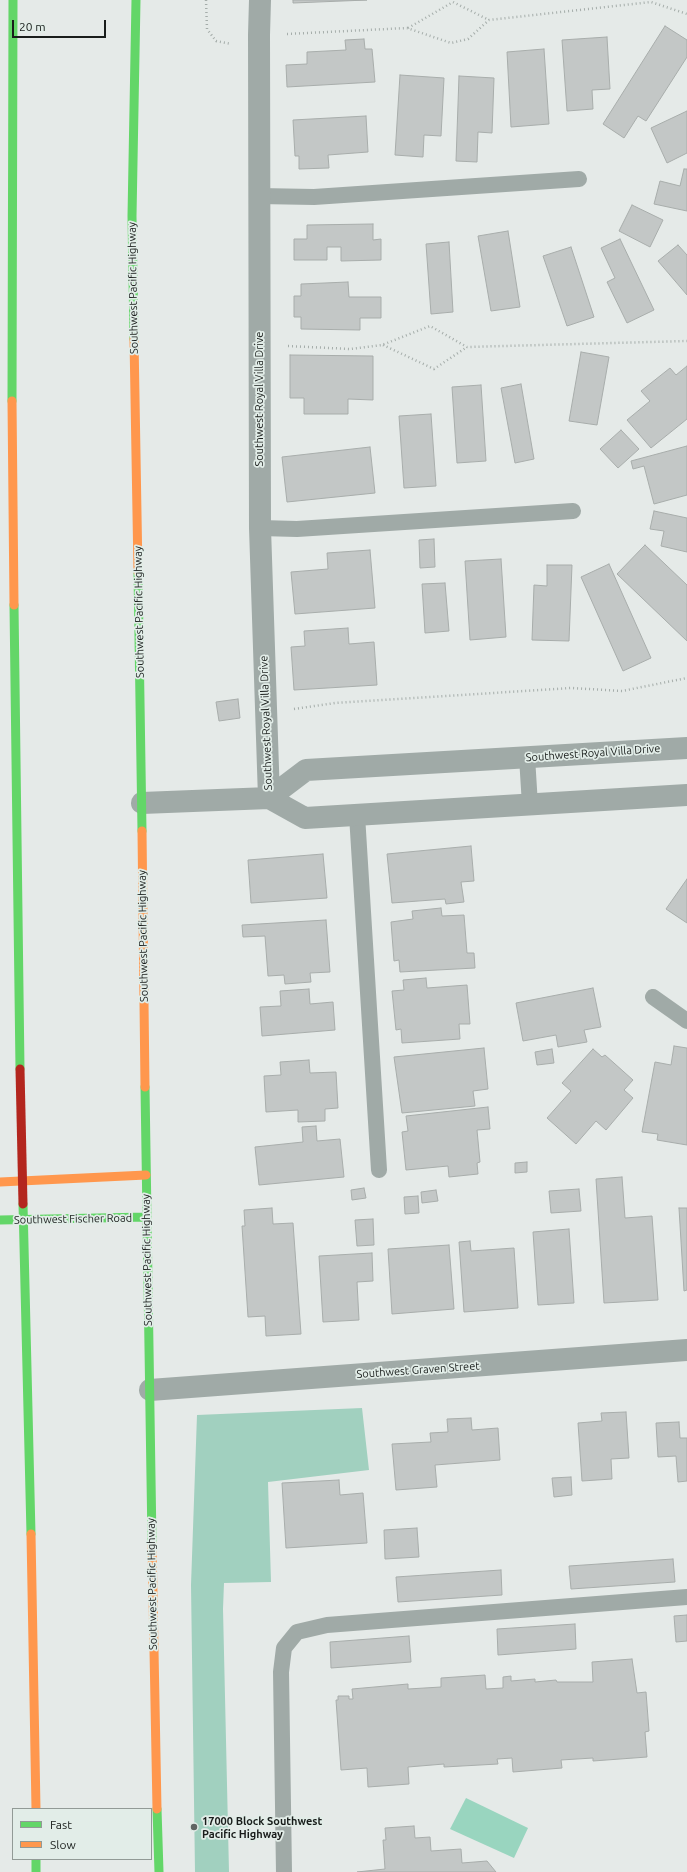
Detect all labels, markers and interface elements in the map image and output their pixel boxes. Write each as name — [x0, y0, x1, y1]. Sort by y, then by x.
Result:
scale bar — [14, 12, 108, 38]
text: 20 m — [19, 20, 46, 33]
street label: Southwest Pacific Highway — [125, 222, 141, 354]
street label: Southwest Royal Villa Drive — [252, 332, 266, 466]
street label: Southwest Pacific Highway — [131, 546, 147, 678]
street label: Southwest Royal Villa Drive — [257, 655, 275, 791]
street label: Southwest Royal Villa Drive — [525, 742, 661, 764]
street label: Southwest Pacific Highway — [135, 870, 151, 1002]
street label: Southwest Pacific Highway — [139, 1194, 155, 1326]
street label: Southwest Fischer Road — [14, 1211, 132, 1227]
street label: Southwest Graven Street — [356, 1359, 480, 1381]
street label: Southwest Pacific Highway — [144, 1518, 160, 1650]
legend — [12, 1808, 152, 1860]
place label: 17000 Block Southwest Pacific Highway — [202, 1814, 322, 1840]
text: Fast — [50, 1818, 72, 1831]
marker: 17000 Block Southwest Pacific Highway — [189, 1822, 199, 1832]
text: Slow — [50, 1838, 76, 1851]

